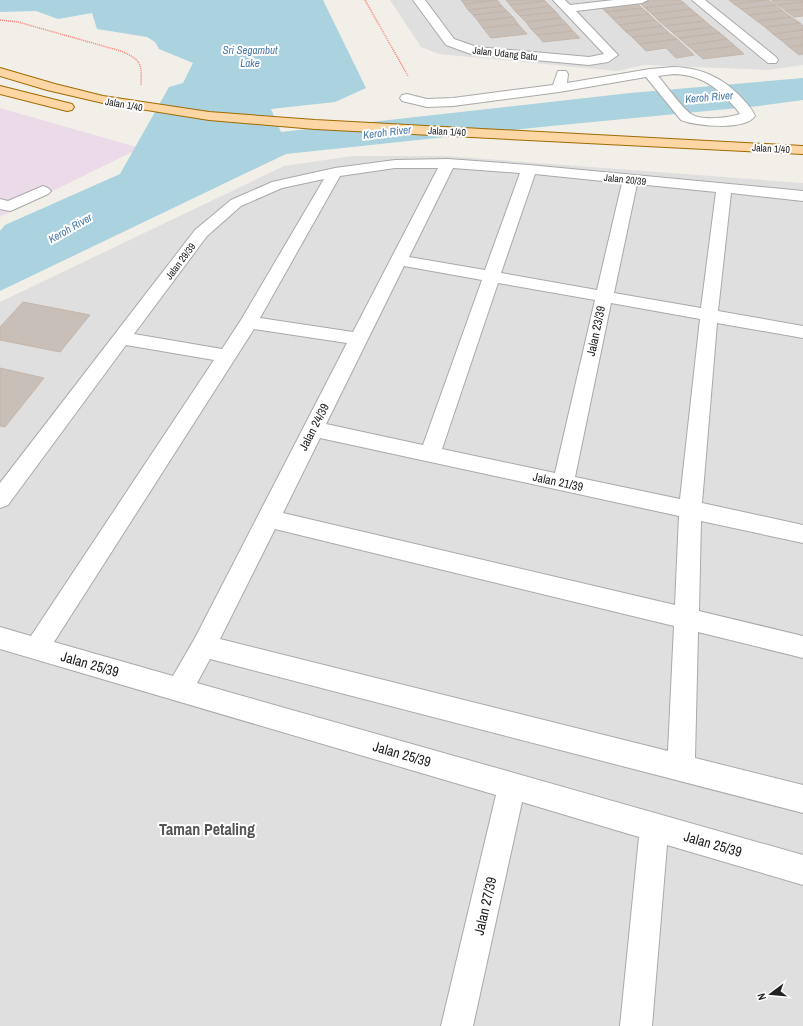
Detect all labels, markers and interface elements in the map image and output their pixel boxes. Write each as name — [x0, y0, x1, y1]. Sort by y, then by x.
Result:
water label: Sri Segambut Lake — [222, 43, 278, 70]
street label: Jalan Udang Batu — [472, 44, 538, 63]
water label: Keroh River — [684, 88, 735, 106]
street label: Jalan 1/40 — [104, 95, 144, 114]
water label: Keroh River — [362, 122, 413, 142]
street label: Jalan 1/40 — [428, 124, 467, 139]
street label: Jalan 1/40 — [752, 141, 791, 156]
street label: Jalan 20/39 — [603, 171, 647, 188]
water label: Keroh River — [46, 209, 95, 246]
street label: Jalan 29/39 — [162, 240, 199, 282]
street label: Jalan 23/39 — [583, 304, 609, 358]
street label: Jalan 24/39 — [295, 401, 333, 453]
street label: Jalan 21/39 — [531, 469, 585, 495]
street label: Jalan 25/39 — [59, 647, 121, 681]
street label: Jalan 25/39 — [371, 737, 433, 771]
district label: Taman Petaling — [159, 818, 255, 840]
street label: Jalan 25/39 — [682, 827, 744, 861]
street label: Jalan 27/39 — [470, 875, 500, 937]
north arrow — [751, 974, 791, 1014]
text: N — [754, 992, 769, 1002]

